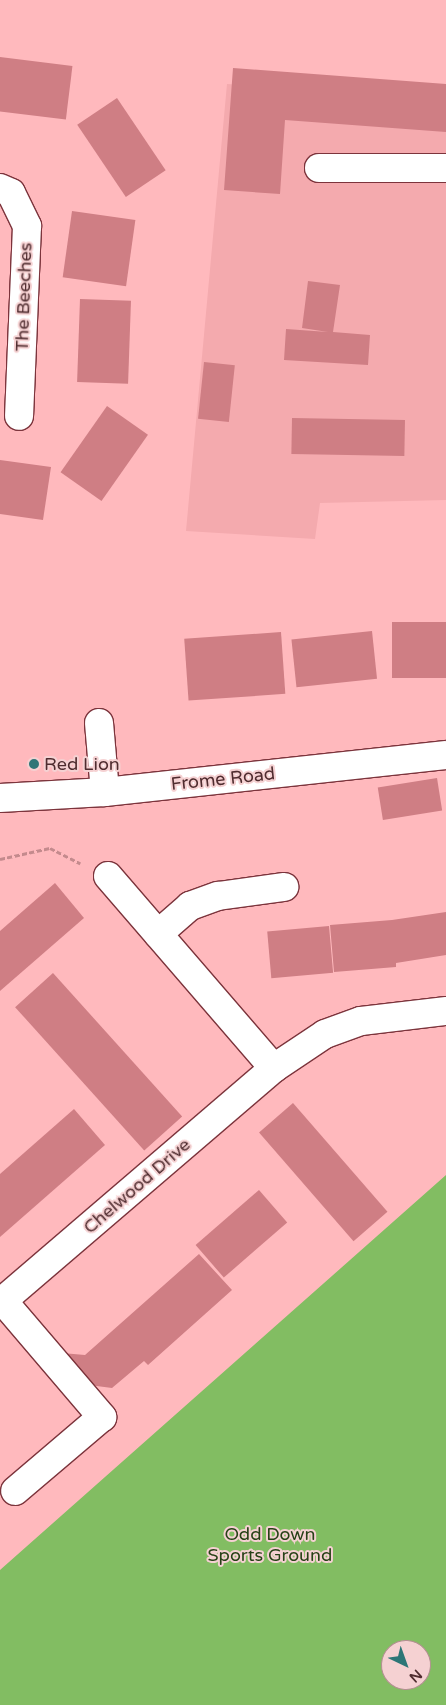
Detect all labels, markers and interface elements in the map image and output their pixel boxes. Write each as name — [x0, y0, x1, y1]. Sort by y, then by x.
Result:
street label: The Beeches — [11, 242, 37, 352]
place label: Red Lion — [44, 753, 120, 775]
marker: Red Lion — [28, 758, 40, 770]
street label: Frome Road — [170, 763, 276, 795]
street label: Chelwood Drive — [79, 1134, 195, 1238]
park label: Odd Down Sports Ground — [208, 1524, 332, 1566]
north arrow — [381, 1640, 431, 1690]
text: N — [406, 1666, 426, 1686]

